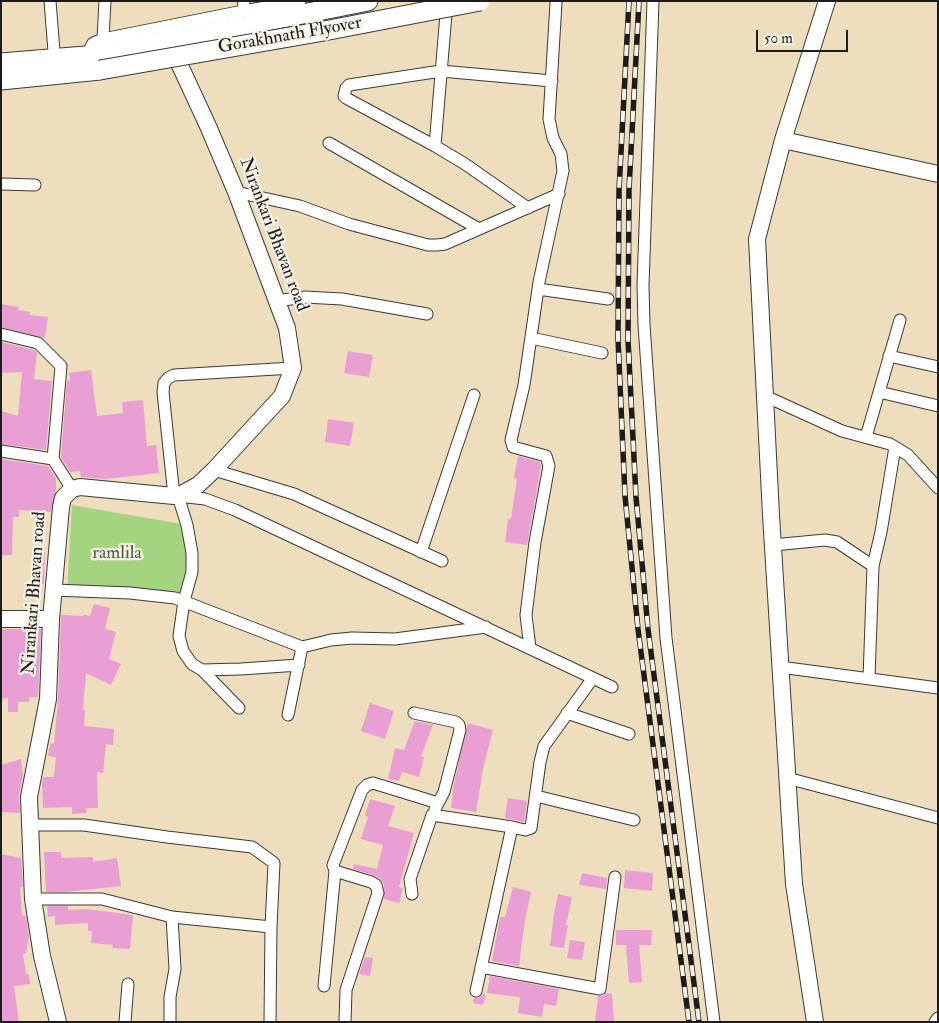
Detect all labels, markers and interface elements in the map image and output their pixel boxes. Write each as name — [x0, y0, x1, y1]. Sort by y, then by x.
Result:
street label: Gorakhnath Flyover — [216, 13, 364, 59]
scale bar — [759, 20, 852, 52]
text: 50 m — [764, 29, 793, 48]
street label: Nirankari Bhavan road — [234, 155, 312, 315]
street label: Nirankari Bhavan road — [19, 511, 51, 675]
park label: ramlila — [92, 543, 142, 565]

